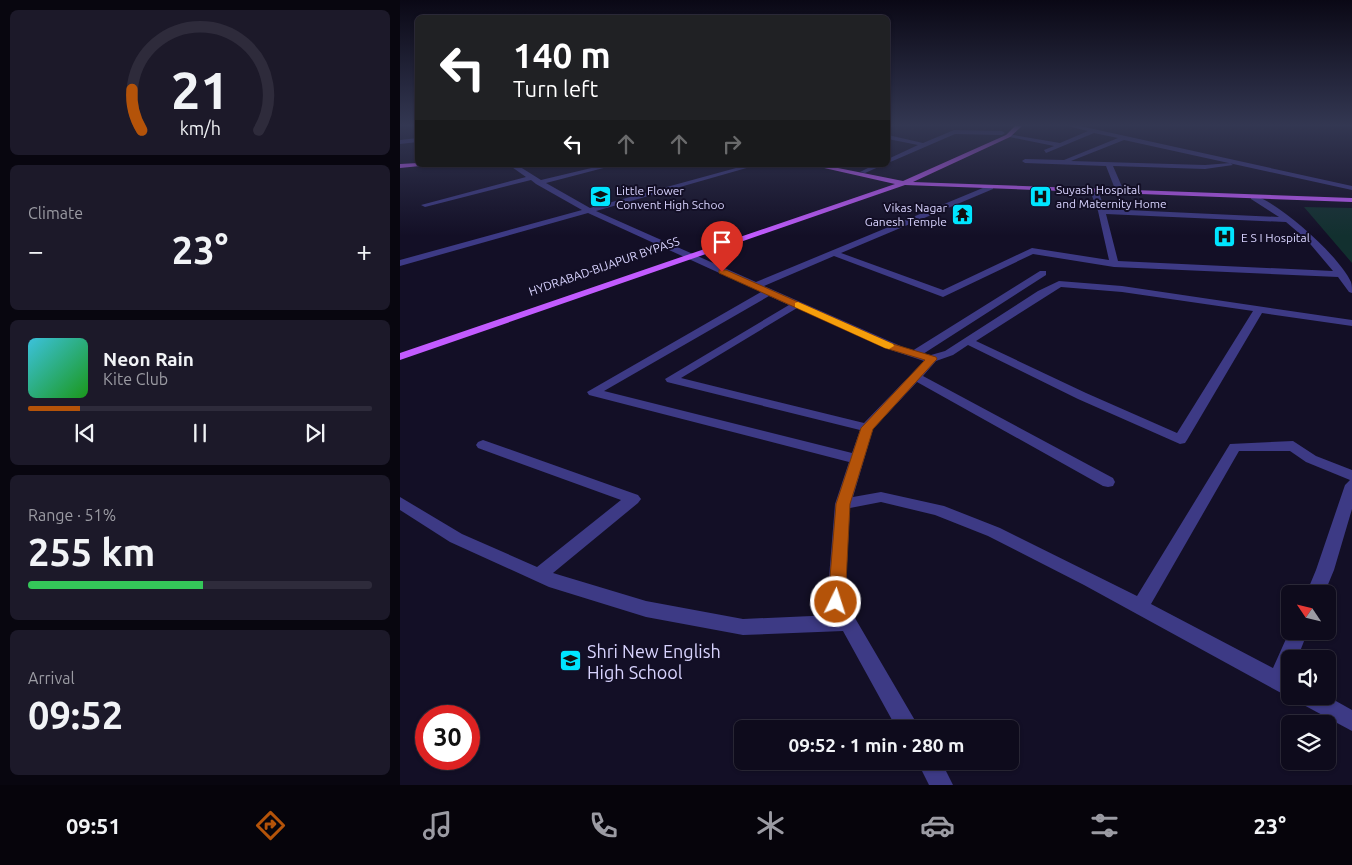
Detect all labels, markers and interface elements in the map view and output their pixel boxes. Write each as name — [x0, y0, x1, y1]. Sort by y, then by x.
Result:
icon: left — [430, 35, 495, 100]
text: 140 m — [513, 35, 611, 75]
text: 21 — [171, 61, 229, 119]
text: Turn left — [513, 76, 598, 101]
text: km/h — [179, 118, 221, 138]
icon: left — [559, 130, 587, 158]
icon: ahead — [612, 130, 640, 158]
icon: ahead — [665, 130, 693, 158]
icon: right — [718, 130, 746, 158]
place label: Suyash Hospital and Maternity Home — [1056, 183, 1167, 210]
place label: Little Flower Convent High Schoo — [616, 184, 725, 211]
hospital icon: Suyash Hospital and Maternity Home — [1028, 184, 1052, 208]
school or university icon: Little Flower Convent High Schoo — [588, 185, 612, 209]
place label: Vikas Nagar Ganesh Temple — [865, 201, 947, 228]
temple icon: Vikas Nagar Ganesh Temple — [951, 202, 975, 226]
text: Climate — [28, 204, 83, 222]
pin — [701, 221, 743, 272]
hospital icon: E S I Hospital — [1213, 225, 1237, 249]
icon: arrive — [708, 228, 736, 256]
text: 23° — [172, 229, 228, 271]
place label: E S I Hospital — [1241, 231, 1310, 244]
street label: HYDRABAD-BIJAPUR BYPASS — [527, 234, 681, 298]
text: − — [28, 235, 44, 266]
text: + — [356, 235, 372, 266]
text: Neon Rain — [103, 348, 194, 370]
text: Kite Club — [103, 370, 168, 388]
icon: previous — [71, 419, 99, 447]
icon: pause — [186, 419, 214, 447]
icon: next — [301, 419, 329, 447]
text: Range · 51% — [28, 506, 116, 524]
text: 255 km — [28, 531, 155, 573]
position arrow — [809, 575, 861, 627]
north arrow — [1281, 585, 1336, 640]
map controls — [1281, 585, 1336, 770]
place label: Shri New English High School — [587, 641, 721, 682]
school or university icon: Shri New English High School — [559, 649, 583, 673]
button: sound — [1281, 650, 1336, 705]
text: Arrival — [28, 669, 75, 687]
text: 09:52 — [28, 694, 123, 736]
speed limit sign: 30 — [415, 705, 480, 770]
button: layers — [1281, 715, 1336, 770]
text: 09:52 · 1 min · 280 m — [789, 734, 964, 756]
icon: directions — [253, 808, 288, 843]
icon: music — [420, 808, 455, 843]
icon: phone — [586, 808, 621, 843]
icon: climate — [753, 808, 788, 843]
icon: car — [920, 808, 955, 843]
icon: filters — [1087, 808, 1122, 843]
text: 09:51 — [66, 813, 121, 838]
text: 23° — [1253, 813, 1286, 838]

